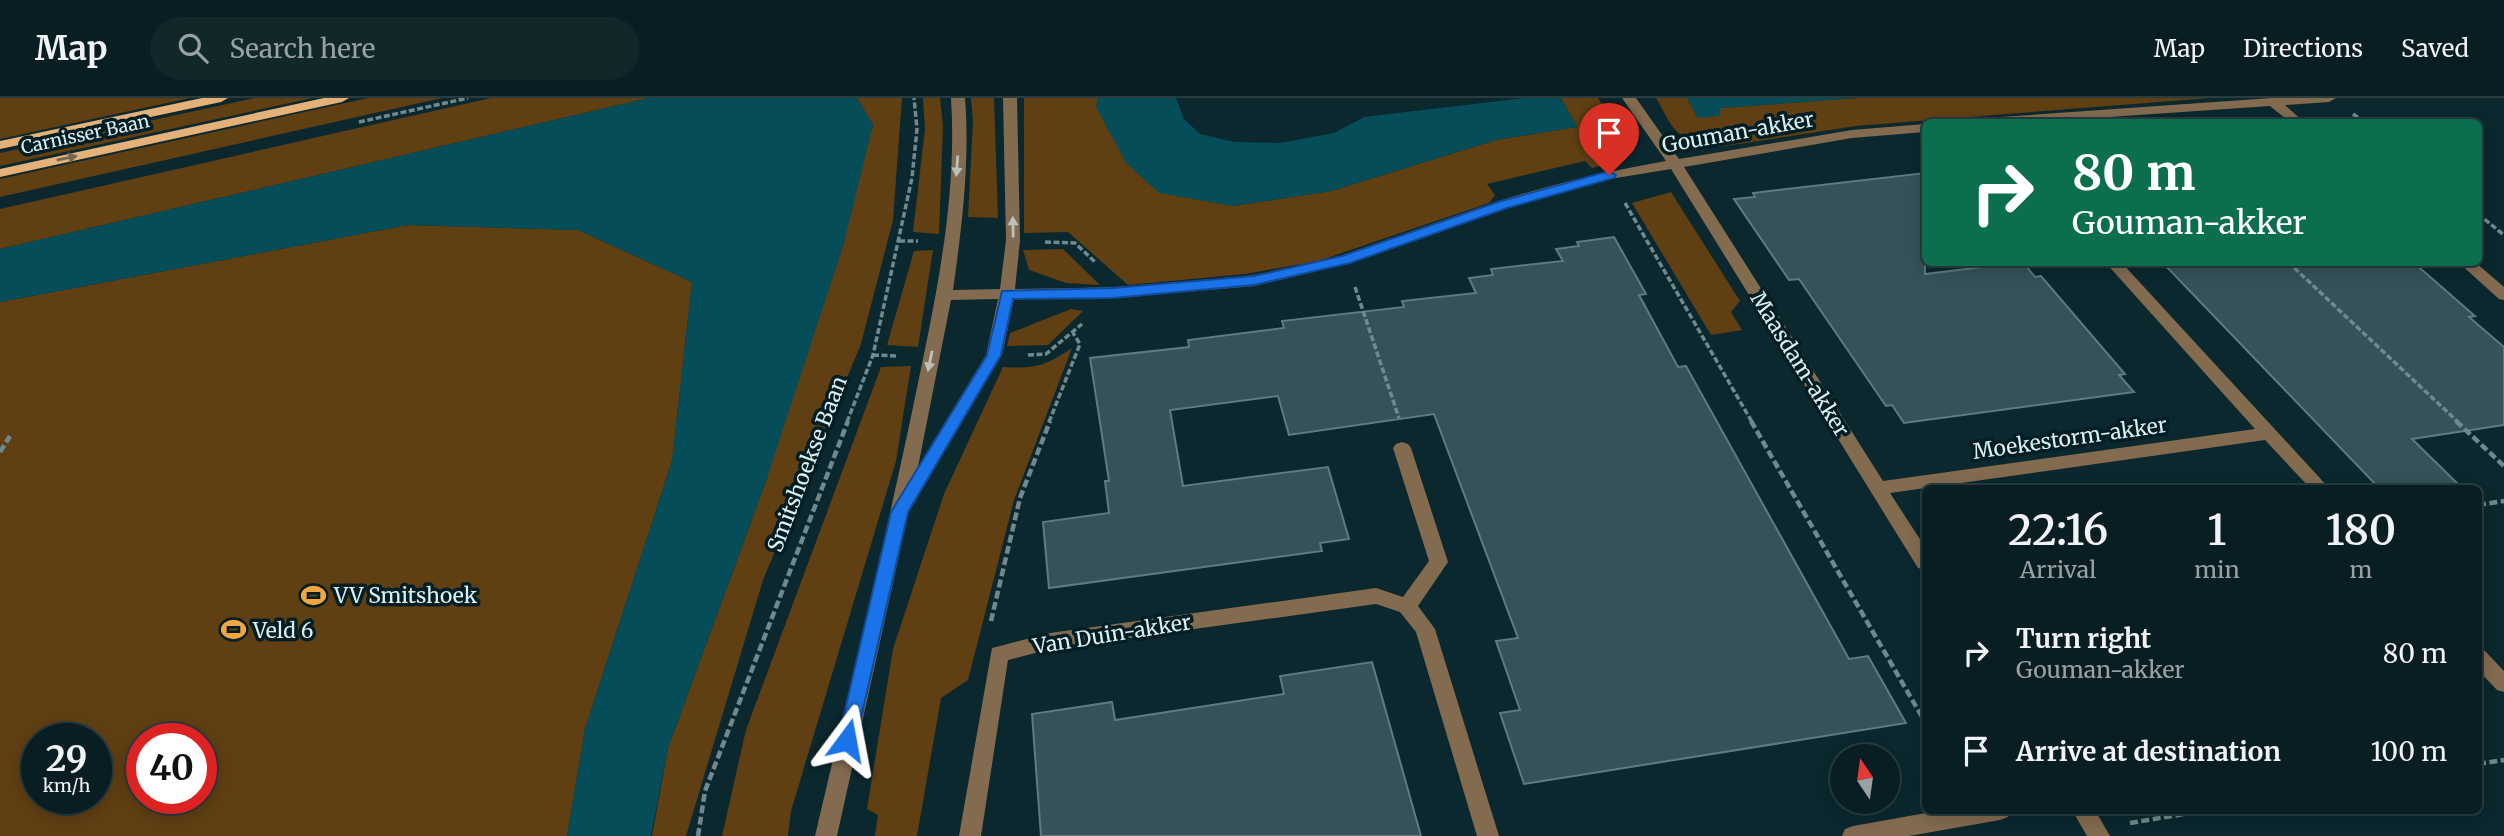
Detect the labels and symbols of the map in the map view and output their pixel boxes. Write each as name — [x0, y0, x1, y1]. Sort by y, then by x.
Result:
pin — [1579, 103, 1639, 175]
street label: Gouman-akker — [1660, 105, 1816, 159]
street label: Carnisser Baan — [19, 109, 151, 159]
one-way arrow — [56, 153, 78, 164]
one-way arrow — [951, 155, 962, 177]
one-way arrow — [1007, 216, 1018, 238]
street label: Maasdam-akker — [1745, 287, 1855, 441]
one-way arrow — [925, 350, 936, 372]
street label: Smitshoekse Baan — [761, 372, 853, 556]
street label: Moekestorm-akker — [1971, 411, 2169, 465]
sports icon: VV Smitshoek — [300, 581, 328, 609]
place label: VV Smitshoek — [333, 582, 478, 609]
street label: Van Duin-akker — [1030, 608, 1193, 660]
sports icon: Veld 6 — [219, 616, 247, 644]
place label: Veld 6 — [252, 617, 314, 644]
position arrow — [810, 703, 884, 777]
speed limit sign: 40 — [126, 723, 217, 814]
north arrow — [1830, 744, 1900, 814]

